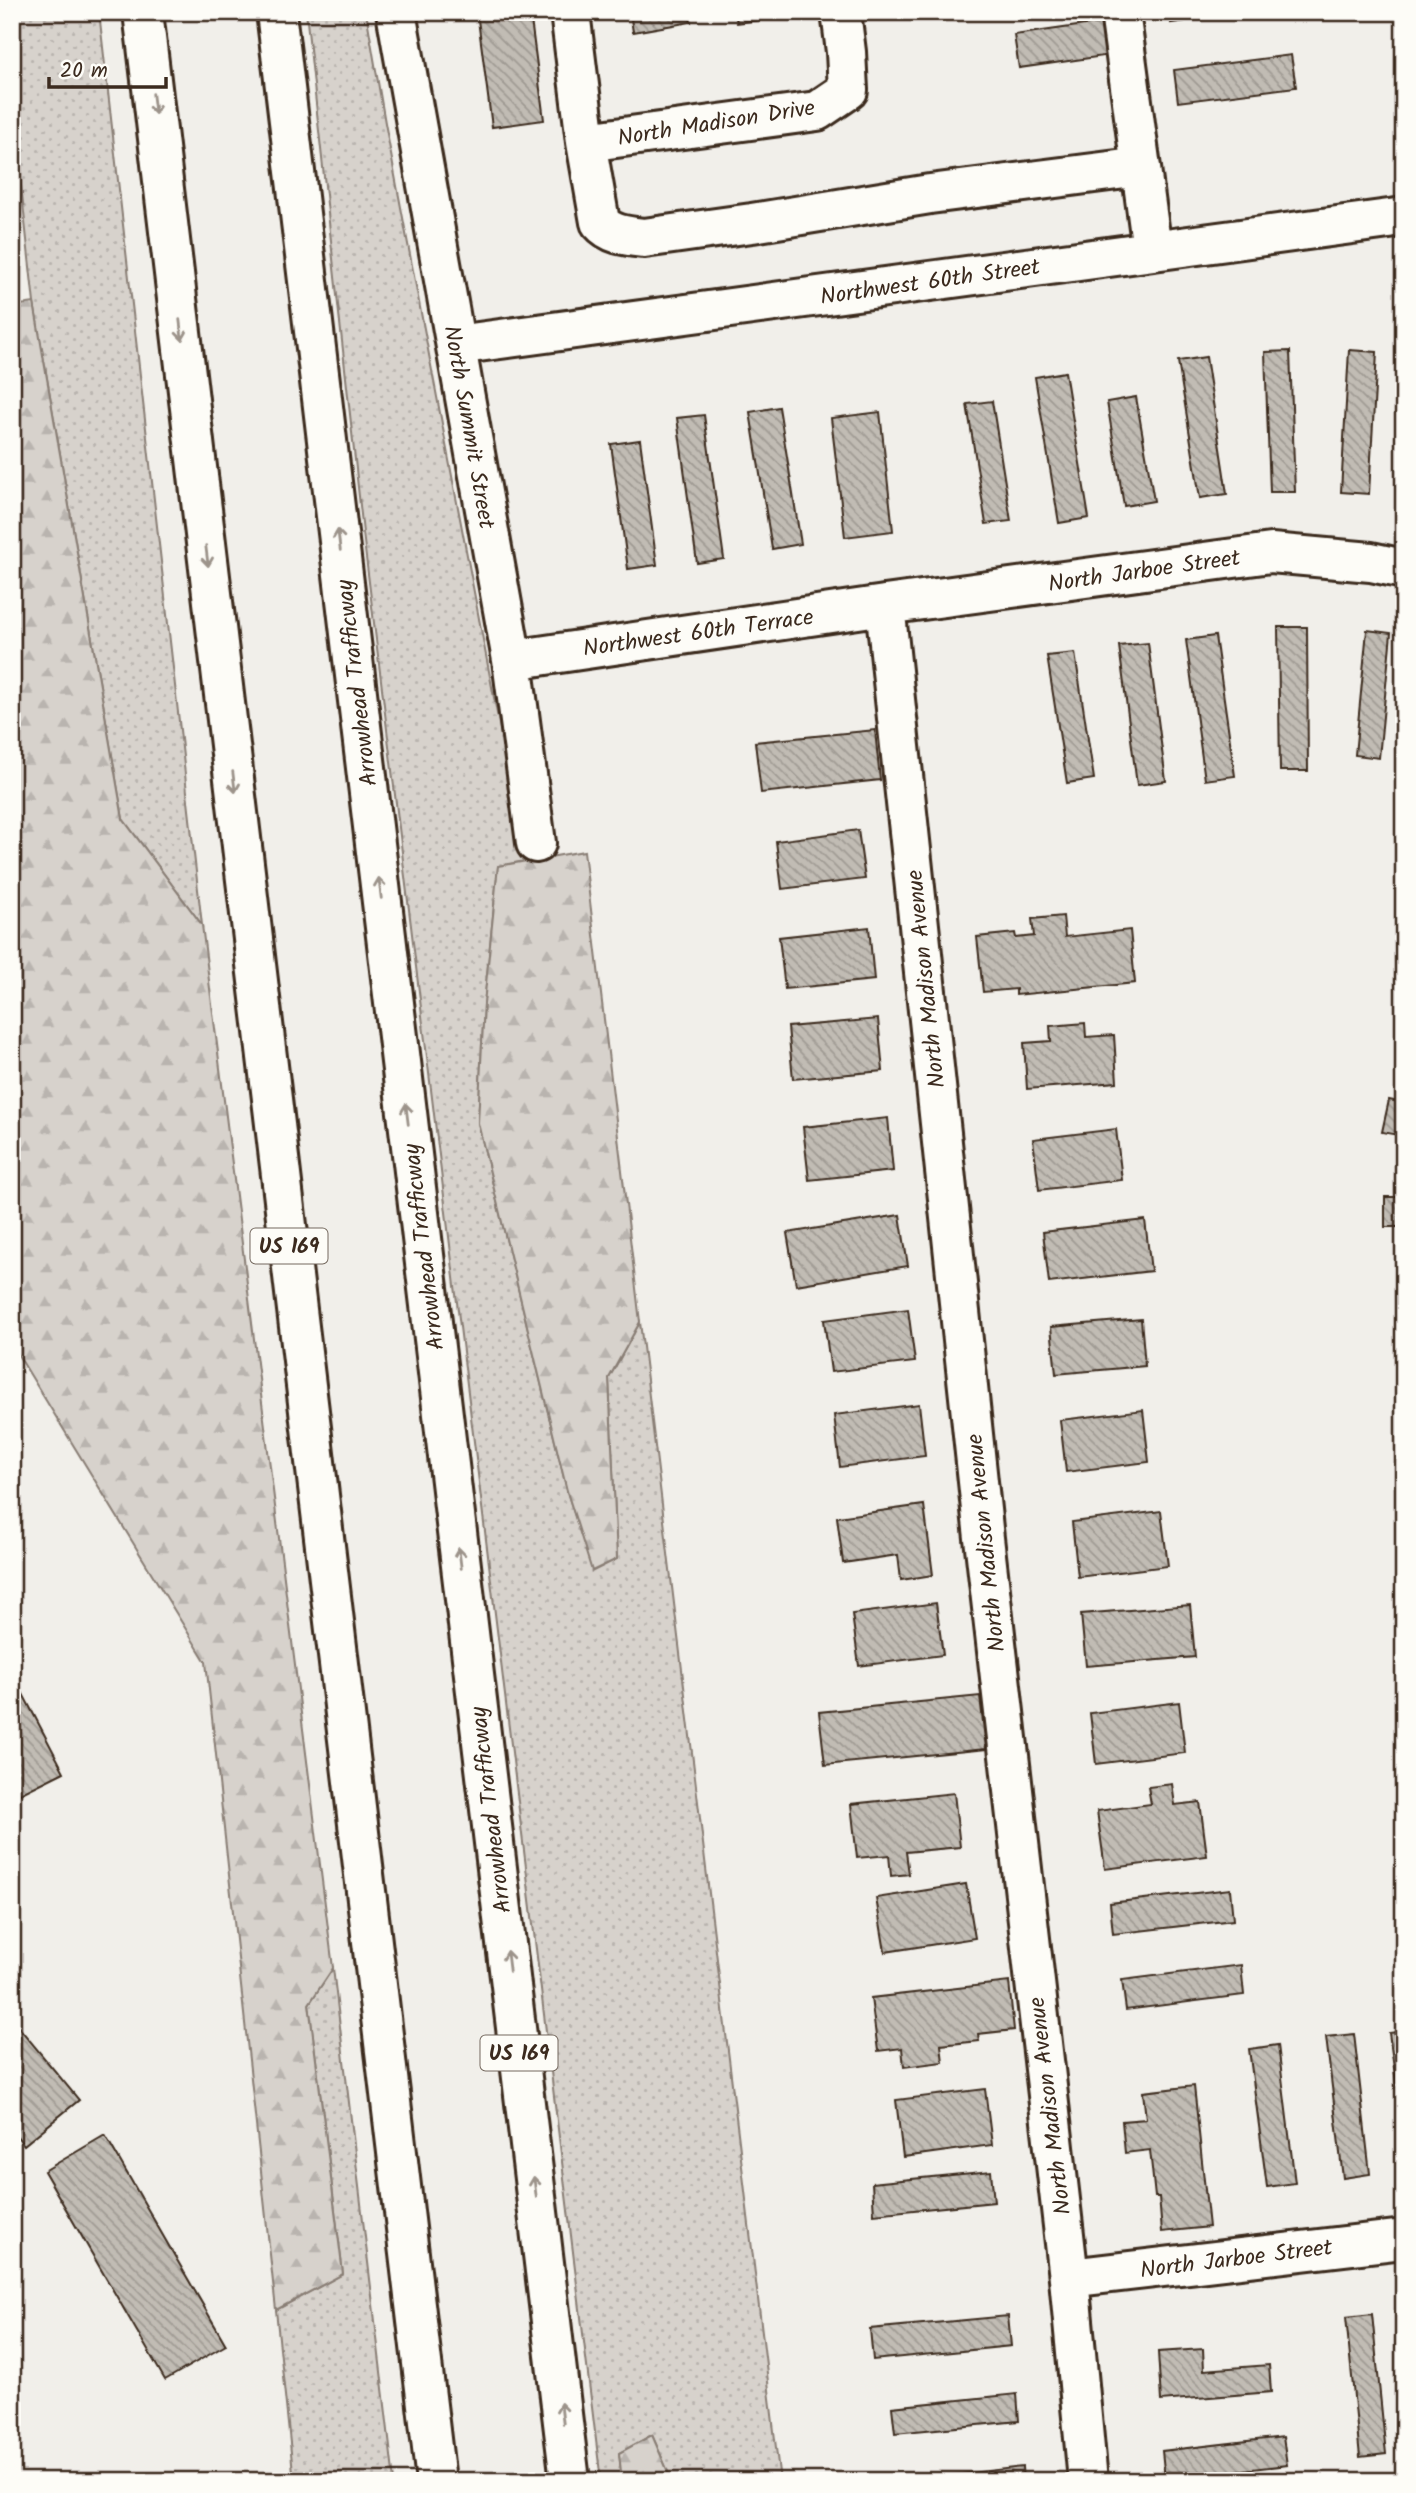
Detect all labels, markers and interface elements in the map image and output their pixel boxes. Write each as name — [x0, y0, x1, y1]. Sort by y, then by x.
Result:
scale bar — [49, 46, 166, 90]
text: 20 m — [60, 55, 108, 88]
street label: North Madison Drive — [615, 91, 818, 157]
one-way arrow — [147, 93, 160, 115]
street label: Northwest 60th Street — [818, 250, 1044, 316]
one-way arrow — [174, 318, 187, 341]
street label: North Summit Street — [432, 323, 504, 533]
one-way arrow — [332, 529, 345, 552]
street label: North Jarboe Street — [1046, 541, 1244, 603]
one-way arrow — [201, 544, 214, 567]
street label: Arrowhead Trafficway — [327, 577, 389, 788]
street label: Northwest 60th Terrace — [581, 600, 816, 668]
one-way arrow — [228, 770, 241, 793]
street label: North Madison Avenue — [898, 868, 956, 1090]
one-way arrow — [373, 877, 386, 900]
one-way arrow — [400, 1103, 413, 1125]
street label: Arrowhead Trafficway — [394, 1141, 456, 1352]
road number: US 169 — [250, 1228, 328, 1264]
street label: North Madison Avenue — [958, 1432, 1016, 1654]
one-way arrow — [453, 1548, 466, 1570]
street label: Arrowhead Trafficway — [461, 1704, 523, 1915]
one-way arrow — [501, 1950, 514, 1973]
street label: North Madison Avenue — [1020, 1995, 1082, 2217]
road number: US 169 — [480, 2036, 558, 2070]
one-way arrow — [528, 2176, 541, 2199]
street label: North Jarboe Street — [1138, 2230, 1336, 2290]
one-way arrow — [555, 2402, 568, 2425]

